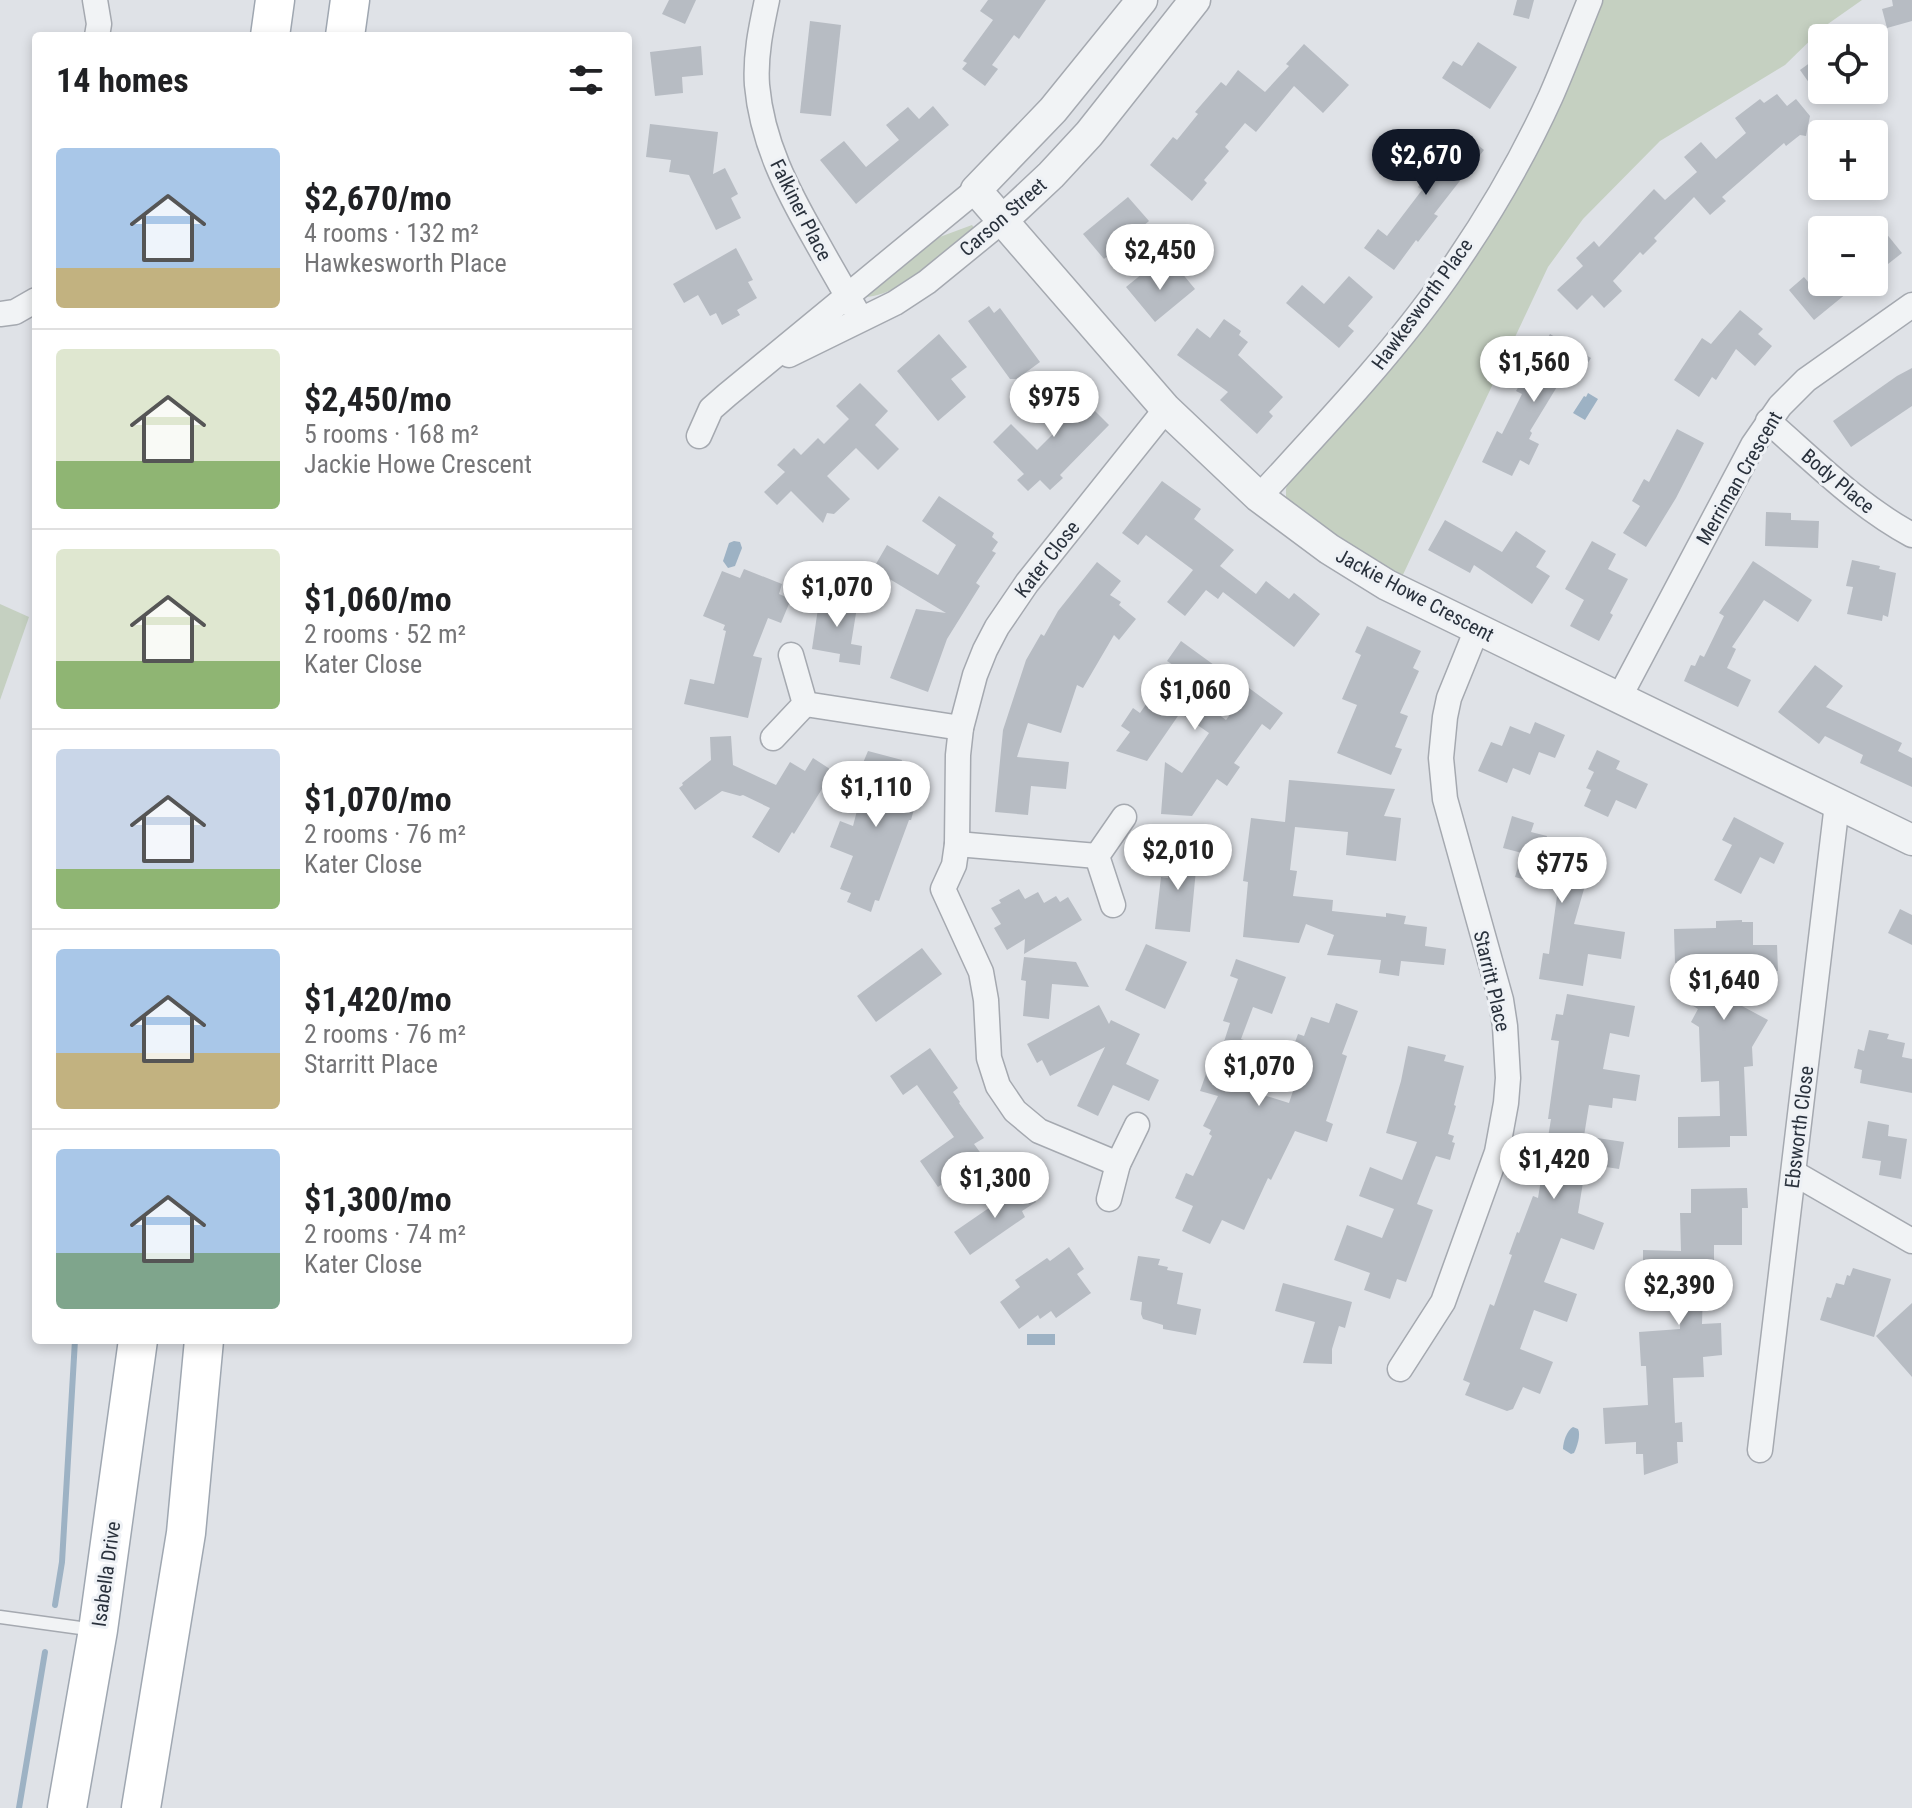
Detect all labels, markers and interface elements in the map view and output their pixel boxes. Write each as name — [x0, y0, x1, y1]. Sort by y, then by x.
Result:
map controls — [1808, 24, 1888, 296]
button: locate — [1808, 24, 1888, 104]
icon: filters — [564, 58, 608, 102]
text: 14 homes — [56, 60, 189, 100]
button: + — [1808, 120, 1888, 200]
pin: $2,670 — [1361, 129, 1491, 197]
text: $2,670 — [1390, 140, 1462, 170]
street label: Falkiner Place — [765, 155, 837, 265]
street label: Carson Street — [955, 173, 1051, 261]
text: $2,670/mo — [304, 178, 452, 218]
icon: home — [120, 180, 216, 276]
button: − — [1808, 216, 1888, 296]
text: 4 rooms · 132 m² — [304, 218, 479, 248]
pin: $2,450 — [1095, 224, 1225, 292]
street label: Hawkesworth Place — [1366, 234, 1478, 374]
text: $2,450 — [1124, 235, 1196, 265]
text: Hawkesworth Place — [304, 248, 507, 278]
pin: $1,560 — [1469, 336, 1599, 404]
text: $1,560 — [1498, 347, 1570, 377]
pin: $975 — [1007, 371, 1101, 439]
text: $2,450/mo — [304, 379, 452, 419]
icon: home — [120, 381, 216, 477]
text: $975 — [1028, 382, 1080, 412]
street label: Merriman Crescent — [1691, 407, 1787, 549]
text: 5 rooms · 168 m² — [304, 419, 479, 449]
street label: Body Place — [1797, 444, 1879, 518]
text: Jackie Howe Crescent — [304, 449, 532, 479]
street label: Kater Close — [1010, 516, 1084, 602]
street label: Jackie Howe Crescent — [1332, 543, 1498, 647]
pin: $1,070 — [772, 561, 902, 629]
text: $1,070 — [801, 572, 873, 602]
text: $1,060/mo — [304, 579, 452, 619]
icon: home — [120, 581, 216, 677]
text: 2 rooms · 52 m² — [304, 619, 466, 649]
text: Kater Close — [304, 649, 422, 679]
pin: $1,060 — [1130, 664, 1260, 732]
text: $1,060 — [1159, 675, 1231, 705]
pin: $1,110 — [811, 761, 941, 829]
text: $1,110 — [840, 772, 912, 802]
text: $1,070/mo — [304, 779, 452, 819]
icon: home — [120, 781, 216, 877]
text: 2 rooms · 76 m² — [304, 819, 466, 849]
pin: $2,010 — [1113, 824, 1243, 892]
text: $2,010 — [1142, 835, 1214, 865]
pin: $775 — [1515, 837, 1609, 905]
text: $775 — [1536, 848, 1588, 878]
text: Kater Close — [304, 849, 422, 879]
street label: Starritt Place — [1469, 928, 1515, 1034]
pin: $1,640 — [1659, 954, 1789, 1022]
text: $1,640 — [1688, 965, 1760, 995]
text: $1,420/mo — [304, 979, 452, 1019]
icon: home — [120, 981, 216, 1077]
text: 2 rooms · 76 m² — [304, 1019, 466, 1049]
pin: $1,070 — [1194, 1040, 1324, 1108]
text: Starritt Place — [304, 1049, 438, 1079]
text: $1,070 — [1223, 1051, 1295, 1081]
street label: Ebsworth Close — [1780, 1064, 1818, 1190]
pin: $1,420 — [1489, 1133, 1619, 1201]
text: $1,420 — [1518, 1144, 1590, 1174]
pin: $1,300 — [930, 1152, 1060, 1220]
text: $1,300 — [959, 1163, 1031, 1193]
text: $1,300/mo — [304, 1179, 452, 1219]
icon: home — [120, 1181, 216, 1277]
text: 2 rooms · 74 m² — [304, 1219, 466, 1249]
text: Kater Close — [304, 1249, 422, 1279]
pin: $2,390 — [1614, 1259, 1744, 1327]
text: $2,390 — [1643, 1270, 1715, 1300]
street label: Isabella Drive — [87, 1520, 125, 1628]

